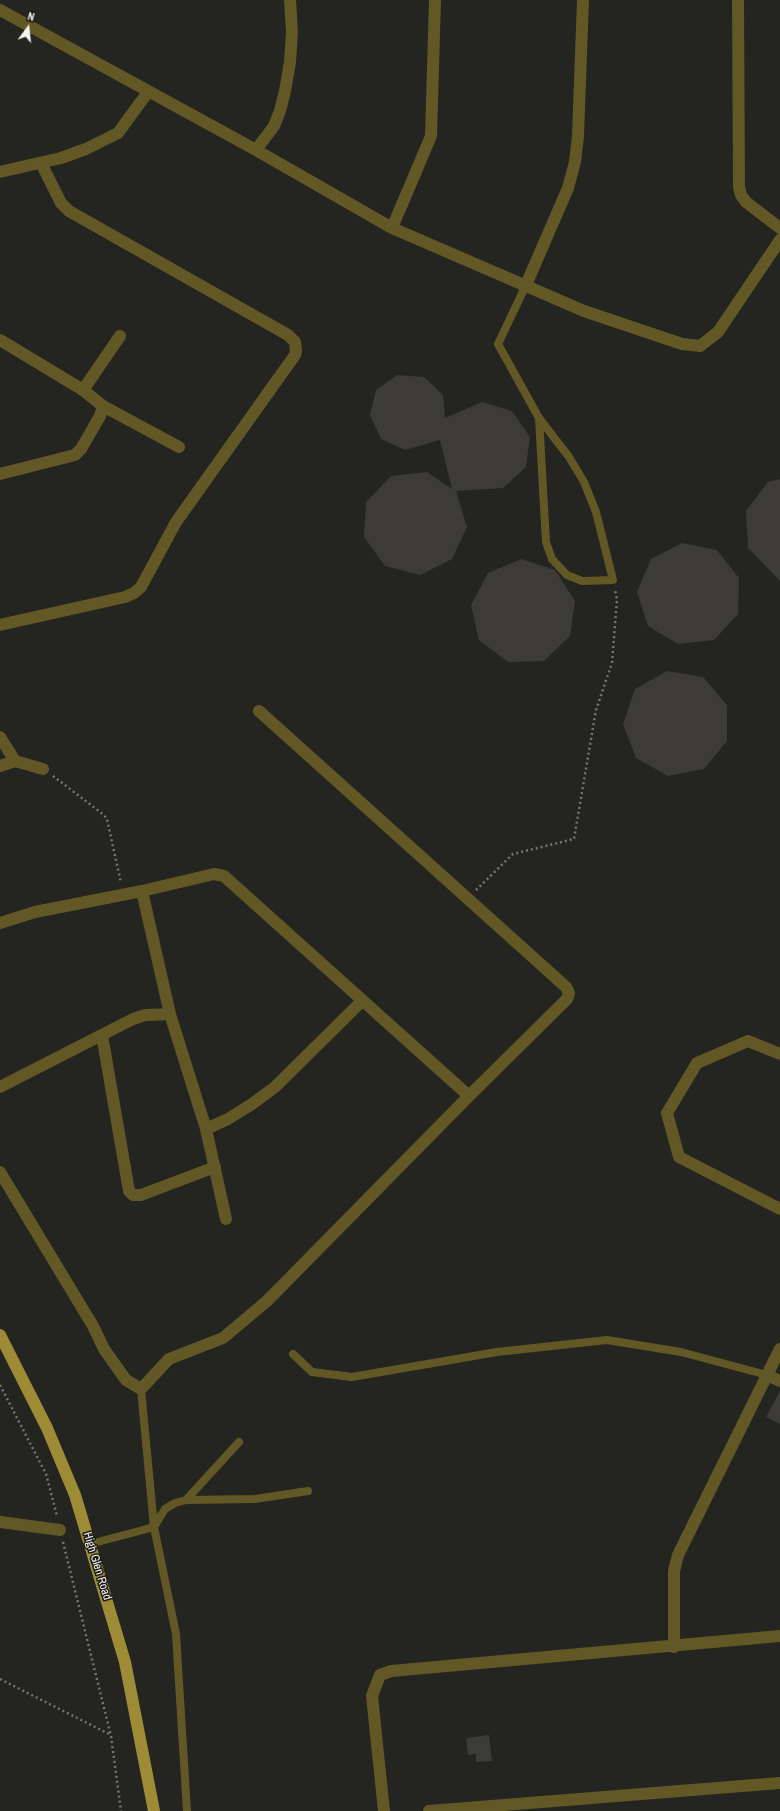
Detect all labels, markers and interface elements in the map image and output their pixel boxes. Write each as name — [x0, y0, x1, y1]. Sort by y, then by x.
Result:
north arrow — [8, 8, 48, 48]
text: N — [26, 9, 36, 24]
street label: High Glen Road — [80, 1530, 114, 1602]

